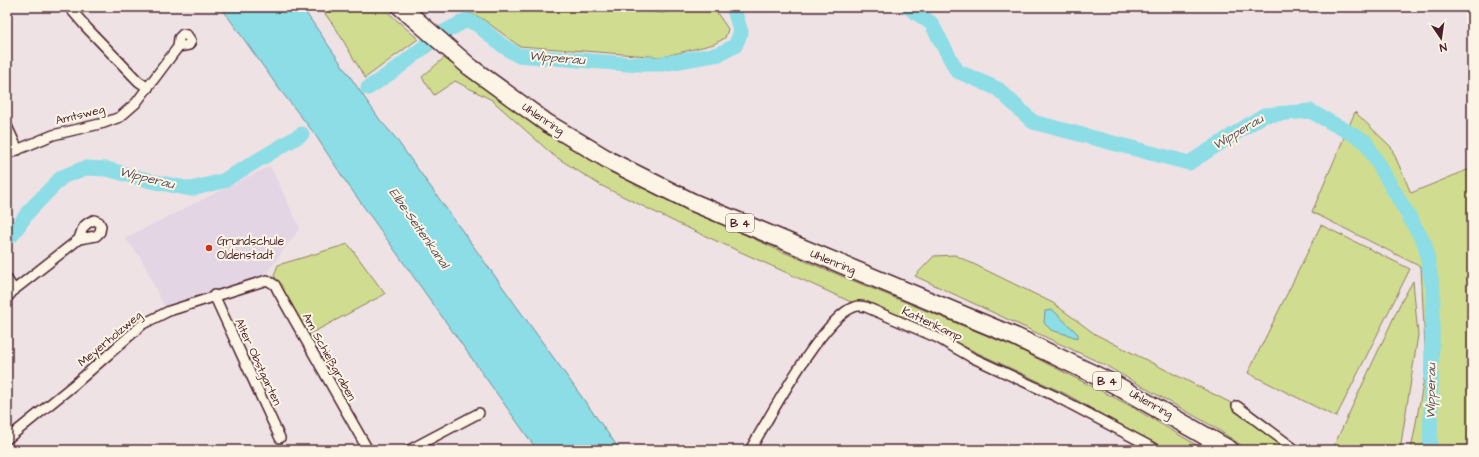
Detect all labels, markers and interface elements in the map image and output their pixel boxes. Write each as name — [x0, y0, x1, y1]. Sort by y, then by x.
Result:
north arrow — [1421, 18, 1461, 58]
text: N — [1438, 39, 1448, 55]
water label: Wipperau — [528, 47, 587, 70]
street label: Uhlenring — [518, 99, 568, 140]
street label: Amtsweg — [54, 101, 107, 130]
water label: Wipperau — [1209, 109, 1268, 154]
water label: Wipperau — [118, 162, 178, 194]
water label: Elbe-Seitenkanal — [385, 184, 454, 273]
road number: B 4 — [726, 214, 754, 232]
place label: Grundschule Oldenstadt — [217, 233, 285, 264]
marker: Grundschule Oldenstadt — [204, 243, 214, 253]
street label: Uhlenring — [807, 245, 858, 280]
street label: Kattenkamp — [899, 303, 965, 346]
street label: Meyerholzweg — [74, 307, 146, 372]
street label: Am Schießgraben — [297, 310, 360, 404]
street label: Alter Obstgarten — [229, 316, 286, 409]
water label: Wipperau — [1422, 361, 1441, 419]
road number: B 4 — [1093, 372, 1121, 390]
street label: Uhlenring — [1126, 385, 1176, 424]

